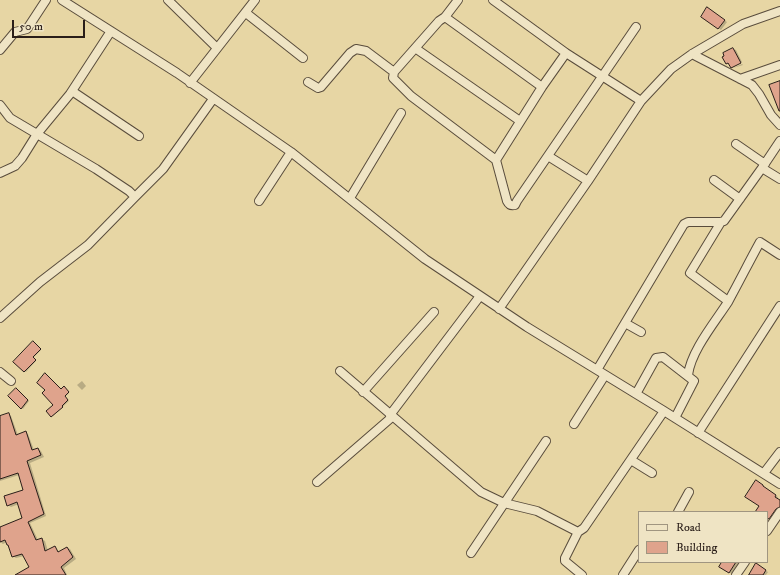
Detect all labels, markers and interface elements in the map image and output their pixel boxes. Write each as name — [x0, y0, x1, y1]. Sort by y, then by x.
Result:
scale bar — [14, 12, 87, 38]
text: 50 m — [19, 19, 43, 34]
legend — [638, 511, 768, 563]
text: Road — [676, 520, 701, 535]
text: Building — [676, 540, 717, 555]

